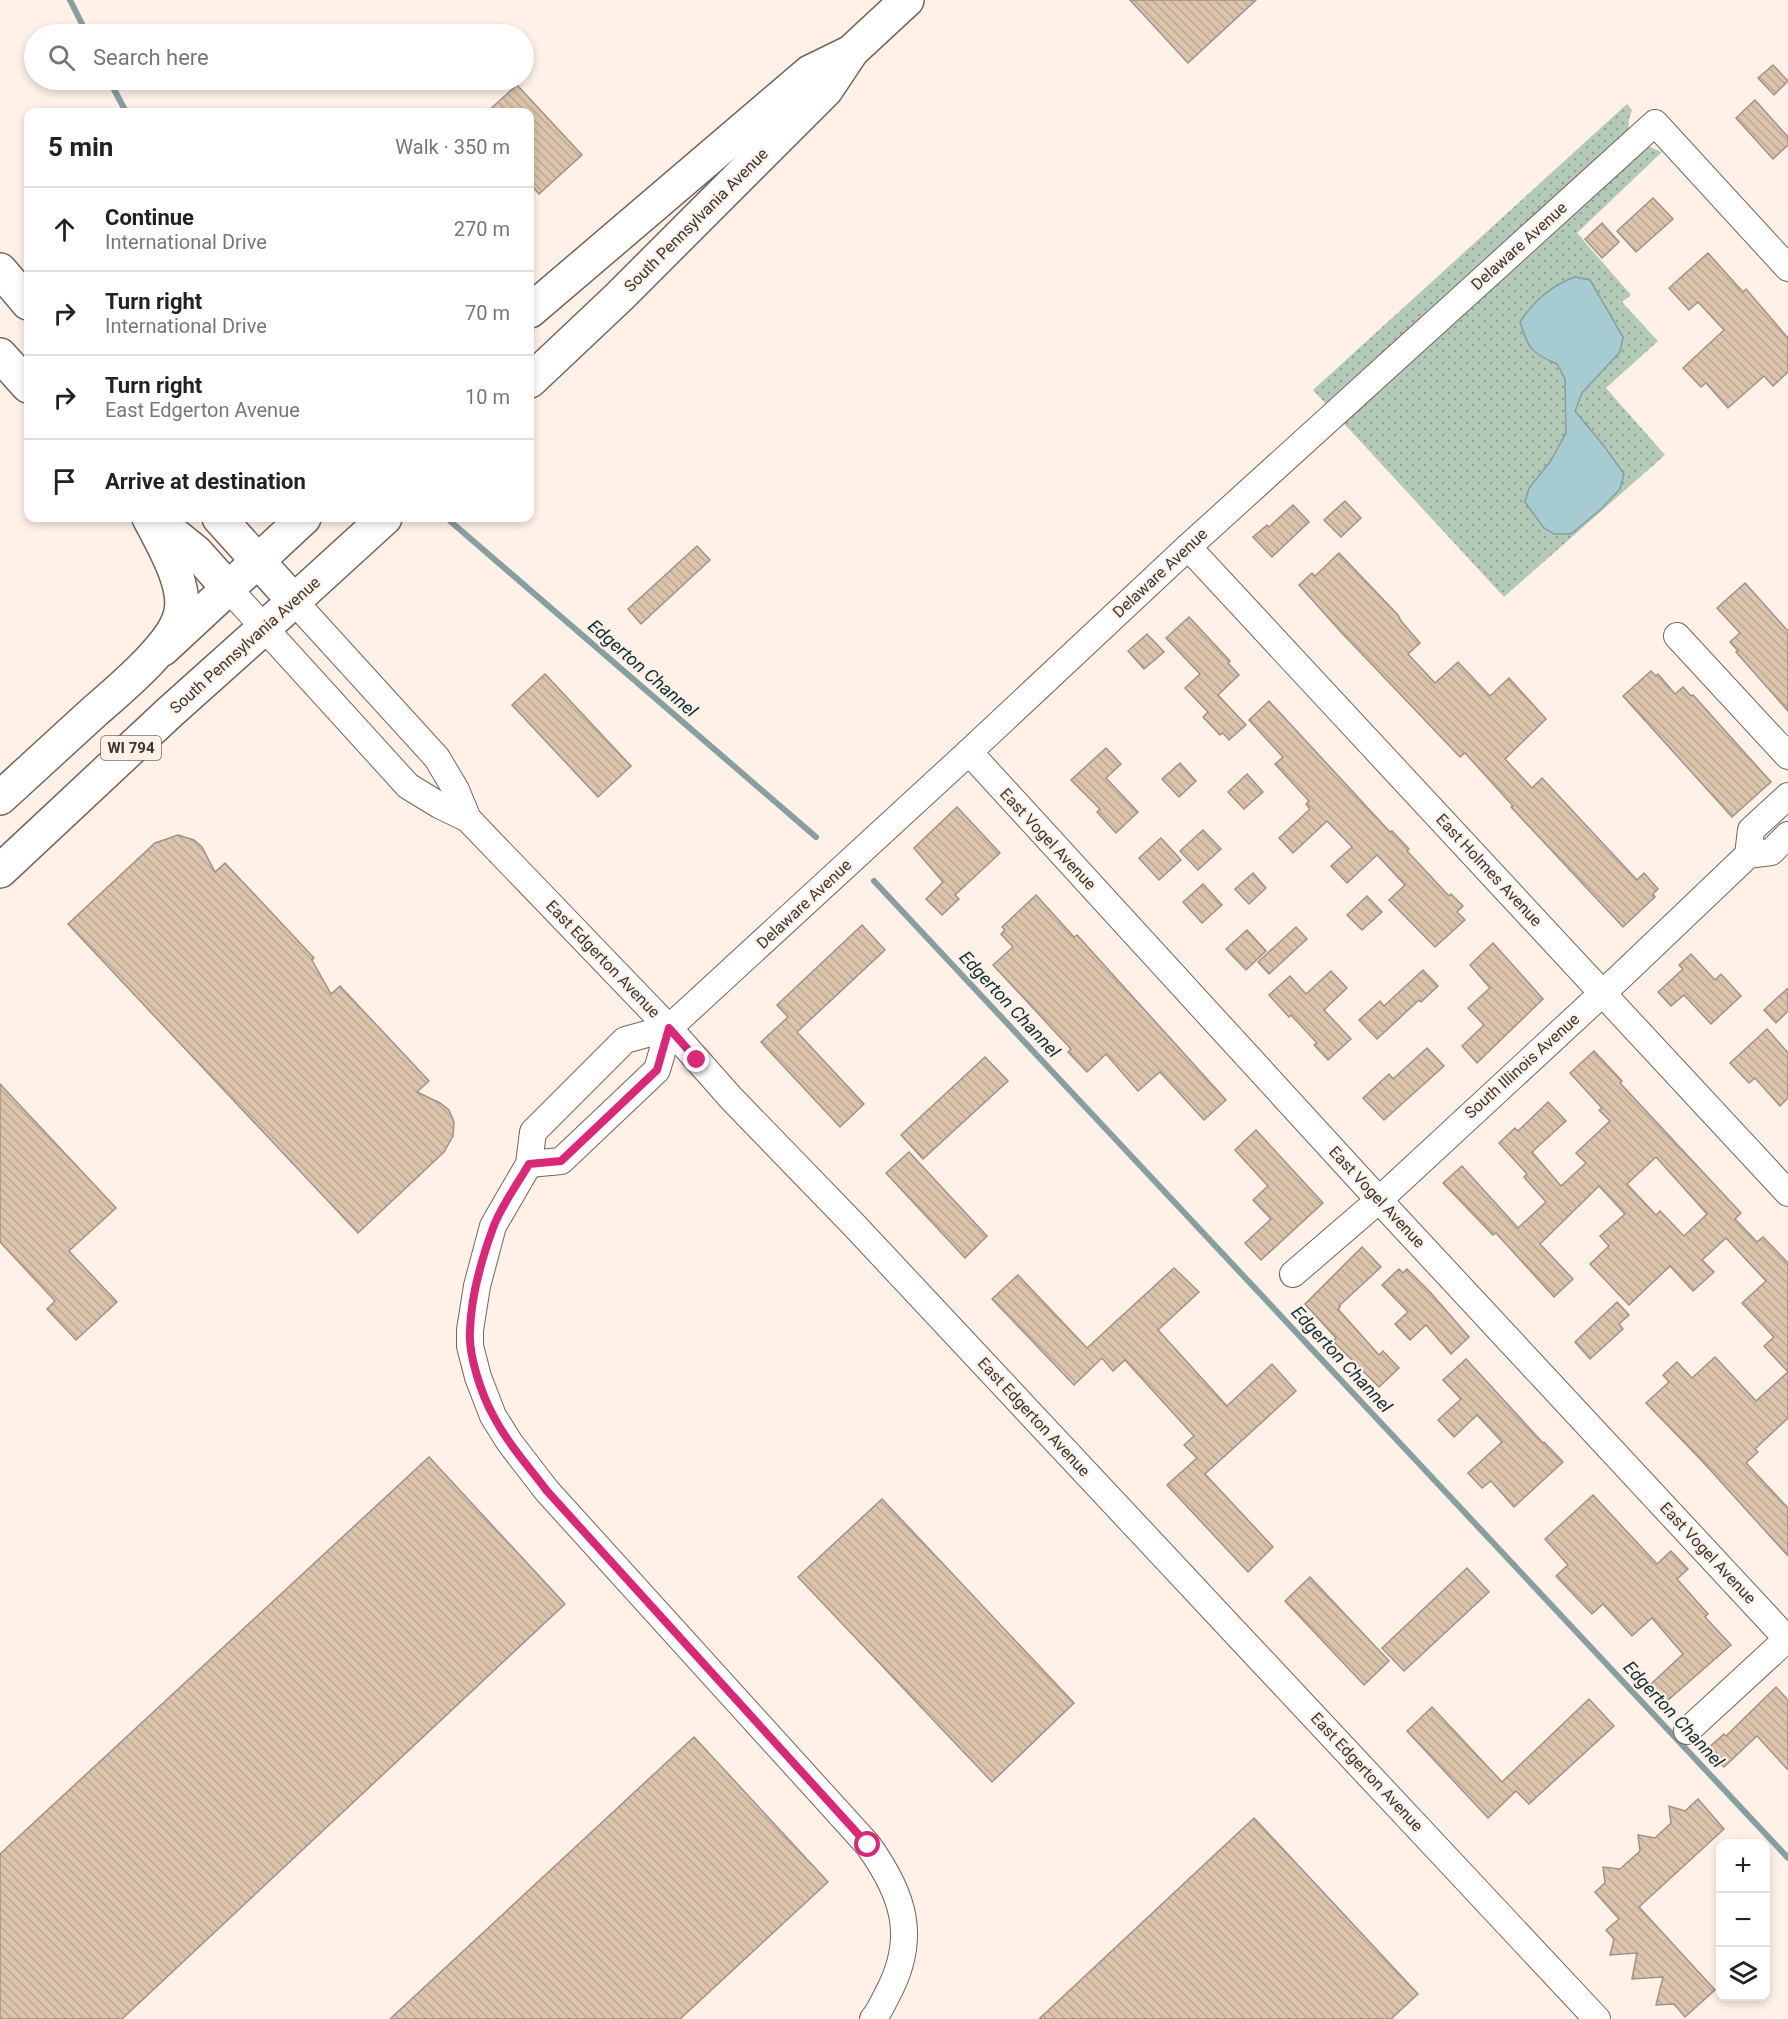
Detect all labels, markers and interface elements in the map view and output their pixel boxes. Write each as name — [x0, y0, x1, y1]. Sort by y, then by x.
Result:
search box — [24, 24, 534, 90]
icon: search — [45, 41, 78, 74]
text: Search here — [93, 45, 209, 70]
text: 5 min — [48, 132, 113, 162]
text: Walk · 350 m — [395, 135, 510, 159]
street label: South Pennsylvania Avenue — [620, 144, 772, 296]
street label: Delaware Avenue — [1467, 198, 1571, 294]
text: Continue — [105, 205, 194, 230]
icon: ahead — [48, 213, 81, 246]
text: 270 m — [454, 217, 510, 241]
text: International Drive — [105, 230, 267, 254]
text: Turn right — [105, 289, 202, 314]
icon: right — [48, 297, 81, 330]
text: 70 m — [465, 301, 510, 325]
text: International Drive — [105, 314, 267, 338]
text: Turn right — [105, 373, 202, 398]
icon: right — [48, 381, 81, 414]
text: 10 m — [465, 385, 510, 409]
text: East Edgerton Avenue — [105, 398, 300, 422]
icon: arrive — [48, 465, 81, 498]
text: Arrive at destination — [105, 469, 306, 494]
street label: Delaware Avenue — [1109, 524, 1211, 622]
street label: South Pennsylvania Avenue — [166, 573, 324, 717]
water label: Edgerton Channel — [584, 615, 702, 722]
road number: WI 794 — [101, 736, 161, 760]
street label: East Vogel Avenue — [996, 784, 1100, 894]
street label: East Holmes Avenue — [1432, 810, 1546, 930]
street label: Delaware Avenue — [753, 855, 855, 953]
street label: East Edgerton Avenue — [542, 896, 664, 1022]
water label: Edgerton Channel — [955, 946, 1065, 1062]
street label: South Illinois Avenue — [1461, 1009, 1583, 1123]
route end — [683, 1046, 709, 1072]
street label: East Vogel Avenue — [1325, 1142, 1429, 1252]
water label: Edgerton Channel — [1287, 1301, 1397, 1417]
street label: East Edgerton Avenue — [974, 1354, 1094, 1480]
street label: East Vogel Avenue — [1656, 1498, 1760, 1608]
water label: Edgerton Channel — [1619, 1656, 1729, 1772]
street label: East Edgerton Avenue — [1307, 1709, 1427, 1835]
route start — [854, 1831, 880, 1857]
map controls — [1716, 1839, 1770, 2001]
button: + — [1716, 1839, 1770, 1893]
button: − — [1716, 1893, 1770, 1947]
button: layers — [1716, 1947, 1770, 2001]

